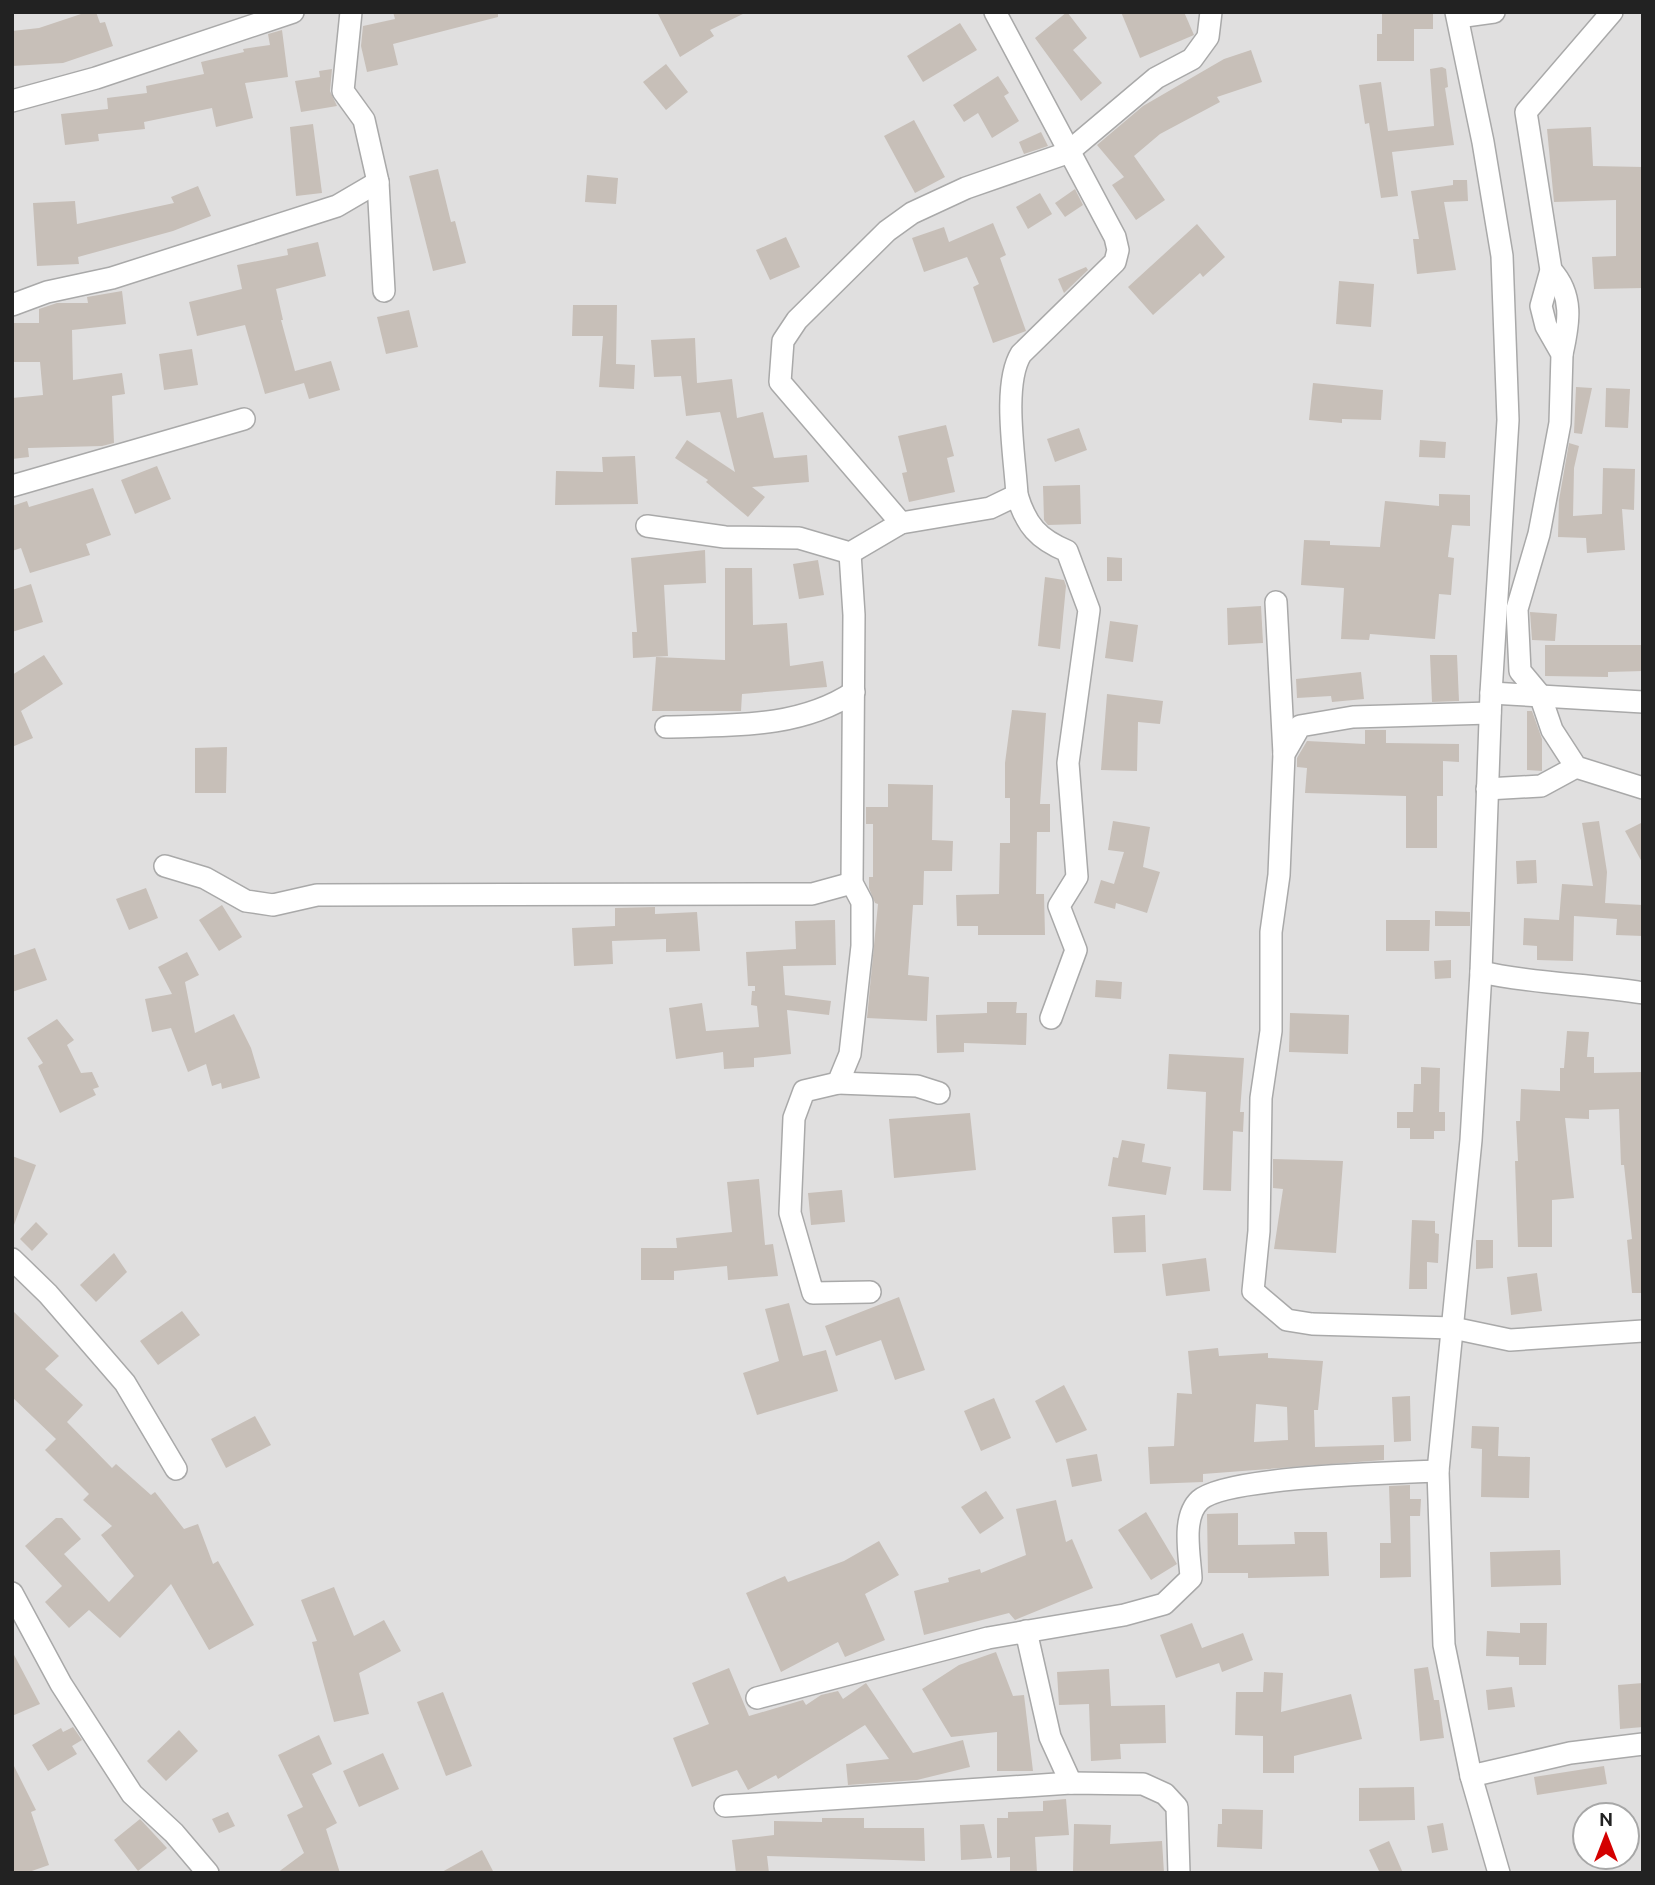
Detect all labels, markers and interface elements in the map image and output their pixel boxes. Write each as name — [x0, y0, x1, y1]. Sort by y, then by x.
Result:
north arrow — [1571, 1801, 1641, 1871]
text: N — [1599, 1808, 1613, 1830]

